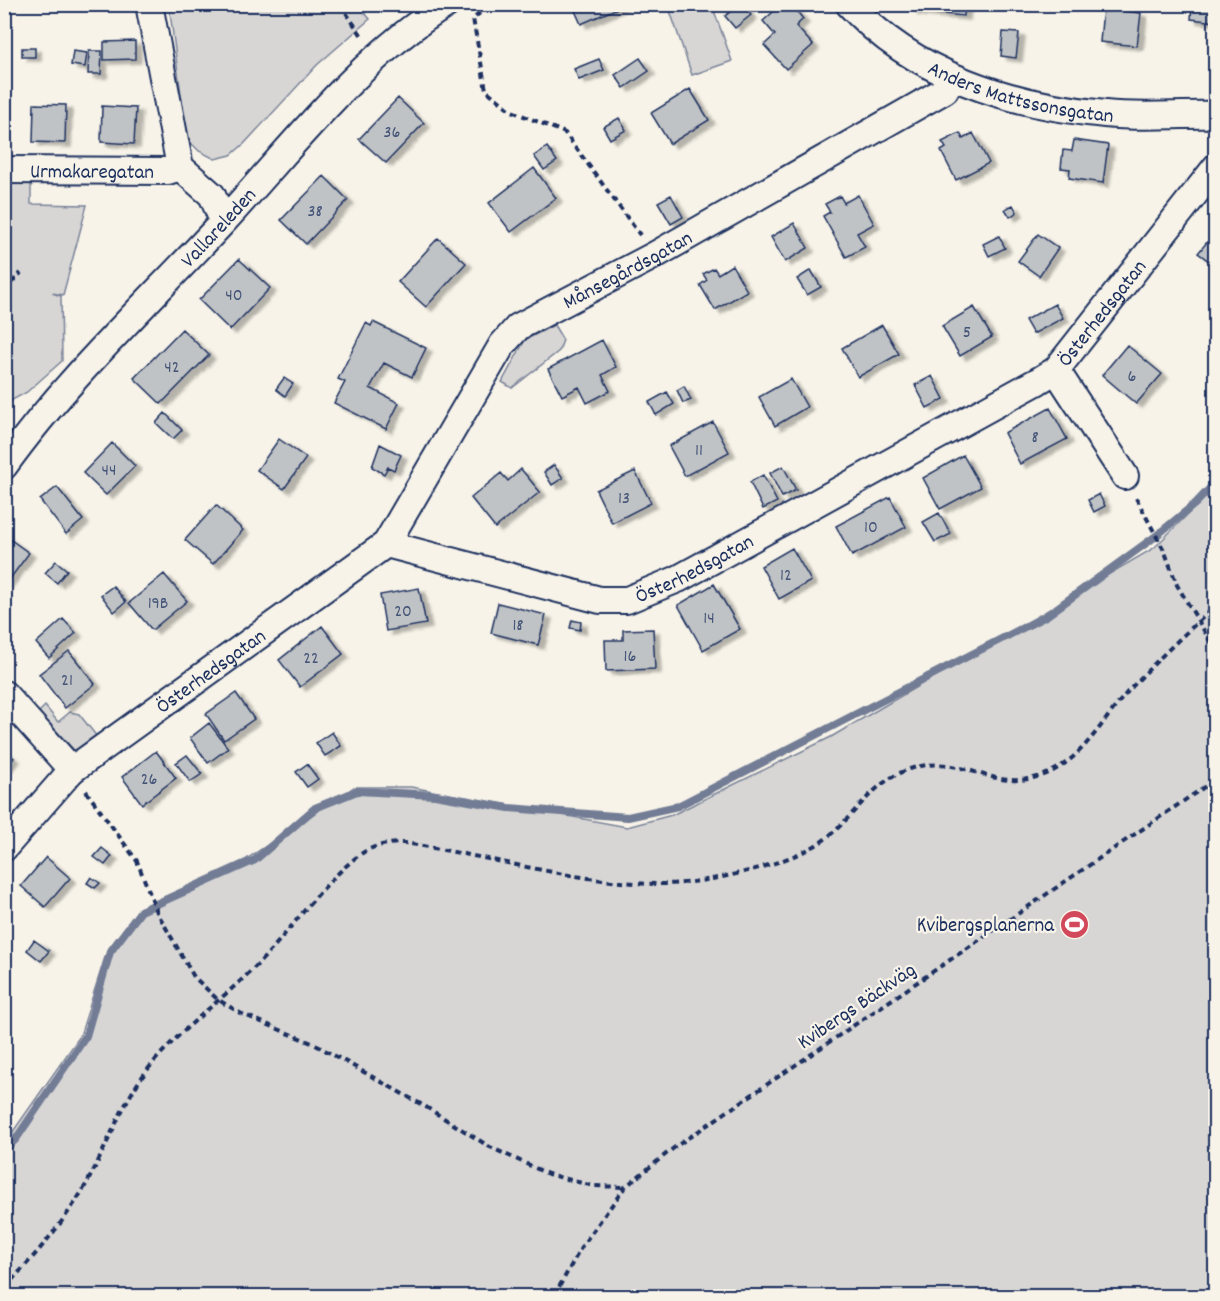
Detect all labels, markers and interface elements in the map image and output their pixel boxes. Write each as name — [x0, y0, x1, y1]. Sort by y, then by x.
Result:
street label: Anders Mattssonsgatan — [922, 55, 1115, 133]
house number: 36 — [384, 121, 400, 146]
street label: Urmakaregatan — [30, 158, 154, 189]
street label: Vallareleden — [175, 182, 265, 276]
house number: 38 — [307, 200, 323, 225]
street label: Månsegårdsgatan — [558, 225, 699, 319]
street label: Österhedsgatan — [1052, 254, 1155, 374]
house number: 40 — [225, 284, 243, 309]
house number: 5 — [963, 321, 971, 346]
house number: 42 — [164, 356, 180, 381]
house number: 6 — [1128, 365, 1136, 390]
house number: 8 — [1031, 426, 1039, 451]
house number: 11 — [695, 439, 703, 464]
house number: 44 — [102, 459, 116, 484]
house number: 13 — [618, 487, 630, 512]
house number: 10 — [864, 516, 878, 541]
street label: Österhedsgatan — [632, 528, 760, 613]
house number: 12 — [780, 564, 792, 589]
house number: 19B — [148, 592, 168, 617]
house number: 20 — [394, 600, 412, 625]
house number: 14 — [703, 607, 715, 632]
house number: 18 — [512, 614, 524, 639]
street label: Österhedsgatan — [151, 623, 273, 723]
house number: 16 — [624, 645, 636, 670]
house number: 22 — [303, 647, 319, 672]
house number: 21 — [61, 669, 73, 694]
house number: 26 — [141, 768, 157, 793]
sports icon: Kvibergsplanerna — [1059, 908, 1091, 940]
place label: Kvibergsplanerna — [917, 912, 1055, 942]
street label: Kvibergs Bäckväg — [792, 957, 923, 1058]

